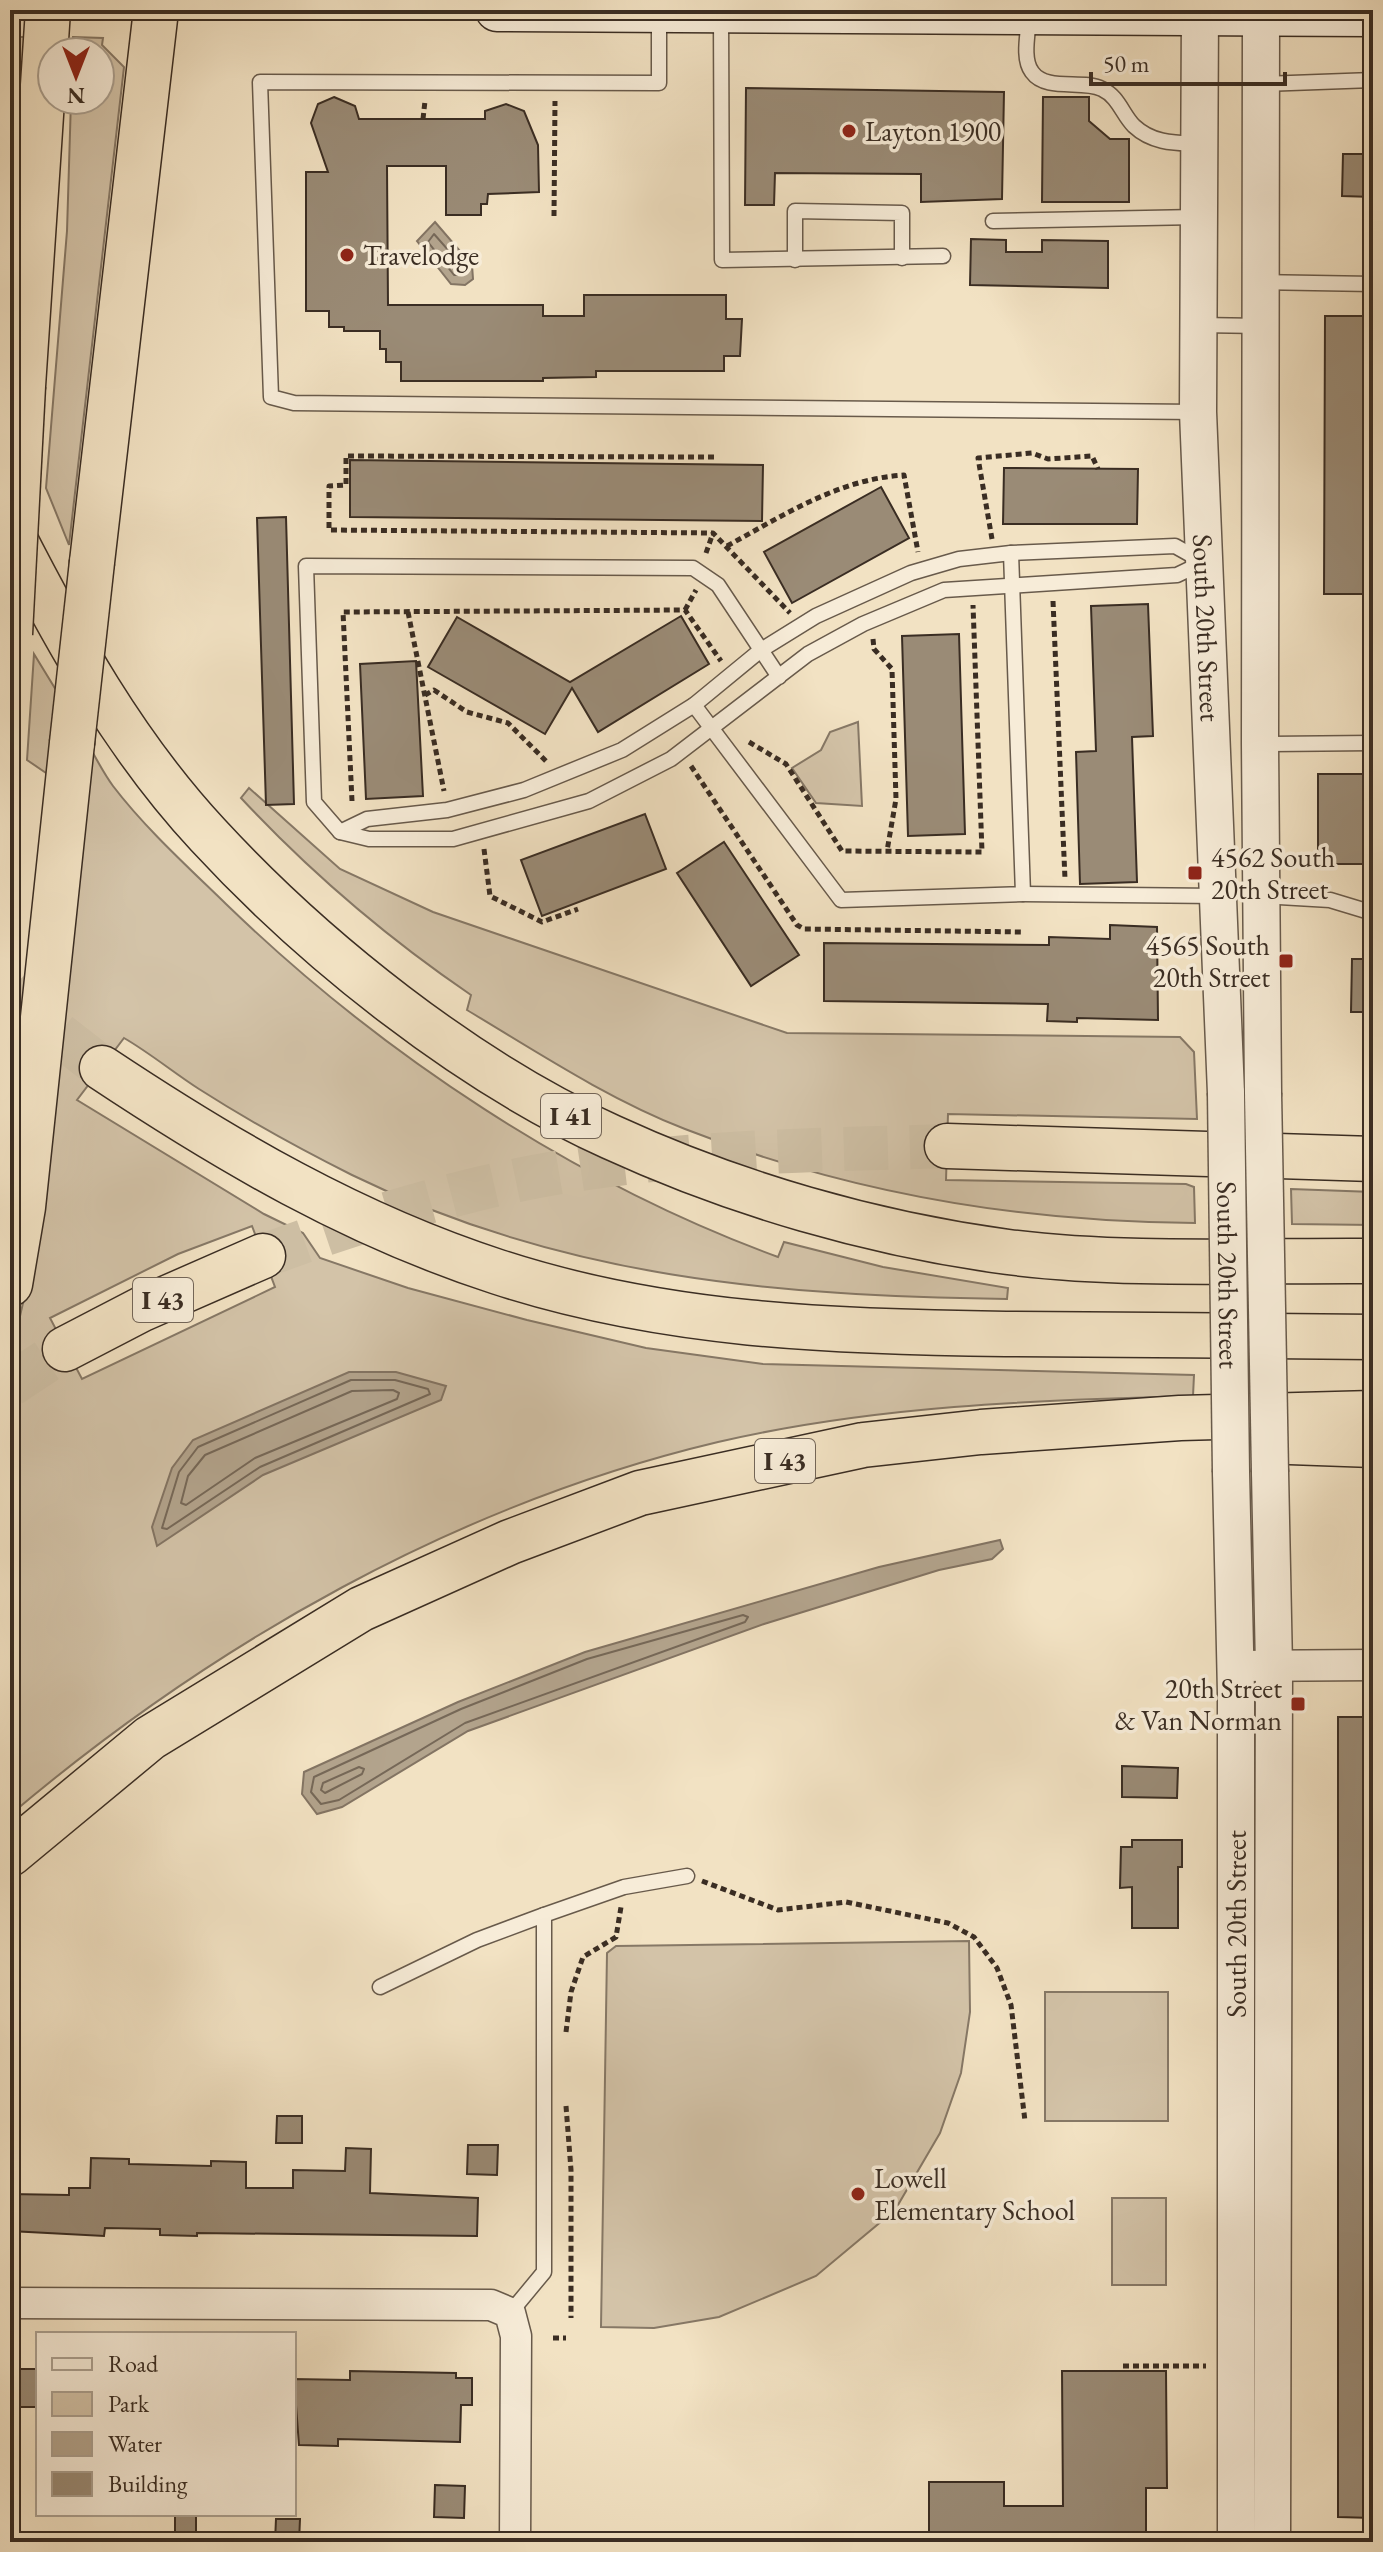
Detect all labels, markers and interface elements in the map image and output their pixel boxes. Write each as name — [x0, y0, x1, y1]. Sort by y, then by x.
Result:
north arrow — [36, 36, 116, 116]
scale bar — [1091, 36, 1285, 86]
text: 50 m — [1103, 48, 1150, 79]
text: N — [67, 81, 85, 110]
place label: Layton 1900 — [865, 113, 1001, 149]
marker: Layton 1900 — [840, 122, 858, 140]
place label: Travelodge — [363, 237, 479, 273]
marker: Travelodge — [338, 246, 356, 264]
street label: South 20th Street — [1185, 533, 1229, 723]
place label: 4562 South 20th Street — [1211, 839, 1335, 907]
marker: 4562 South 20th Street — [1186, 864, 1204, 882]
place label: 4565 South 20th Street — [1146, 927, 1270, 995]
marker: 4565 South 20th Street — [1277, 952, 1295, 970]
road number: I 41 — [541, 1094, 601, 1138]
street label: South 20th Street — [1209, 1181, 1248, 1369]
road number: I 43 — [133, 1278, 193, 1322]
road number: I 43 — [755, 1439, 815, 1483]
place label: 20th Street & Van Norman — [1115, 1670, 1282, 1738]
marker: 20th Street & Van Norman — [1289, 1695, 1307, 1713]
street label: South 20th Street — [1218, 1830, 1254, 2018]
place label: Lowell Elementary School — [874, 2160, 1075, 2228]
marker: Lowell Elementary School — [849, 2185, 867, 2203]
legend — [36, 2332, 296, 2516]
text: Road — [108, 2348, 159, 2379]
text: Park — [108, 2388, 150, 2419]
text: Water — [108, 2428, 162, 2459]
text: Building — [108, 2468, 188, 2499]

